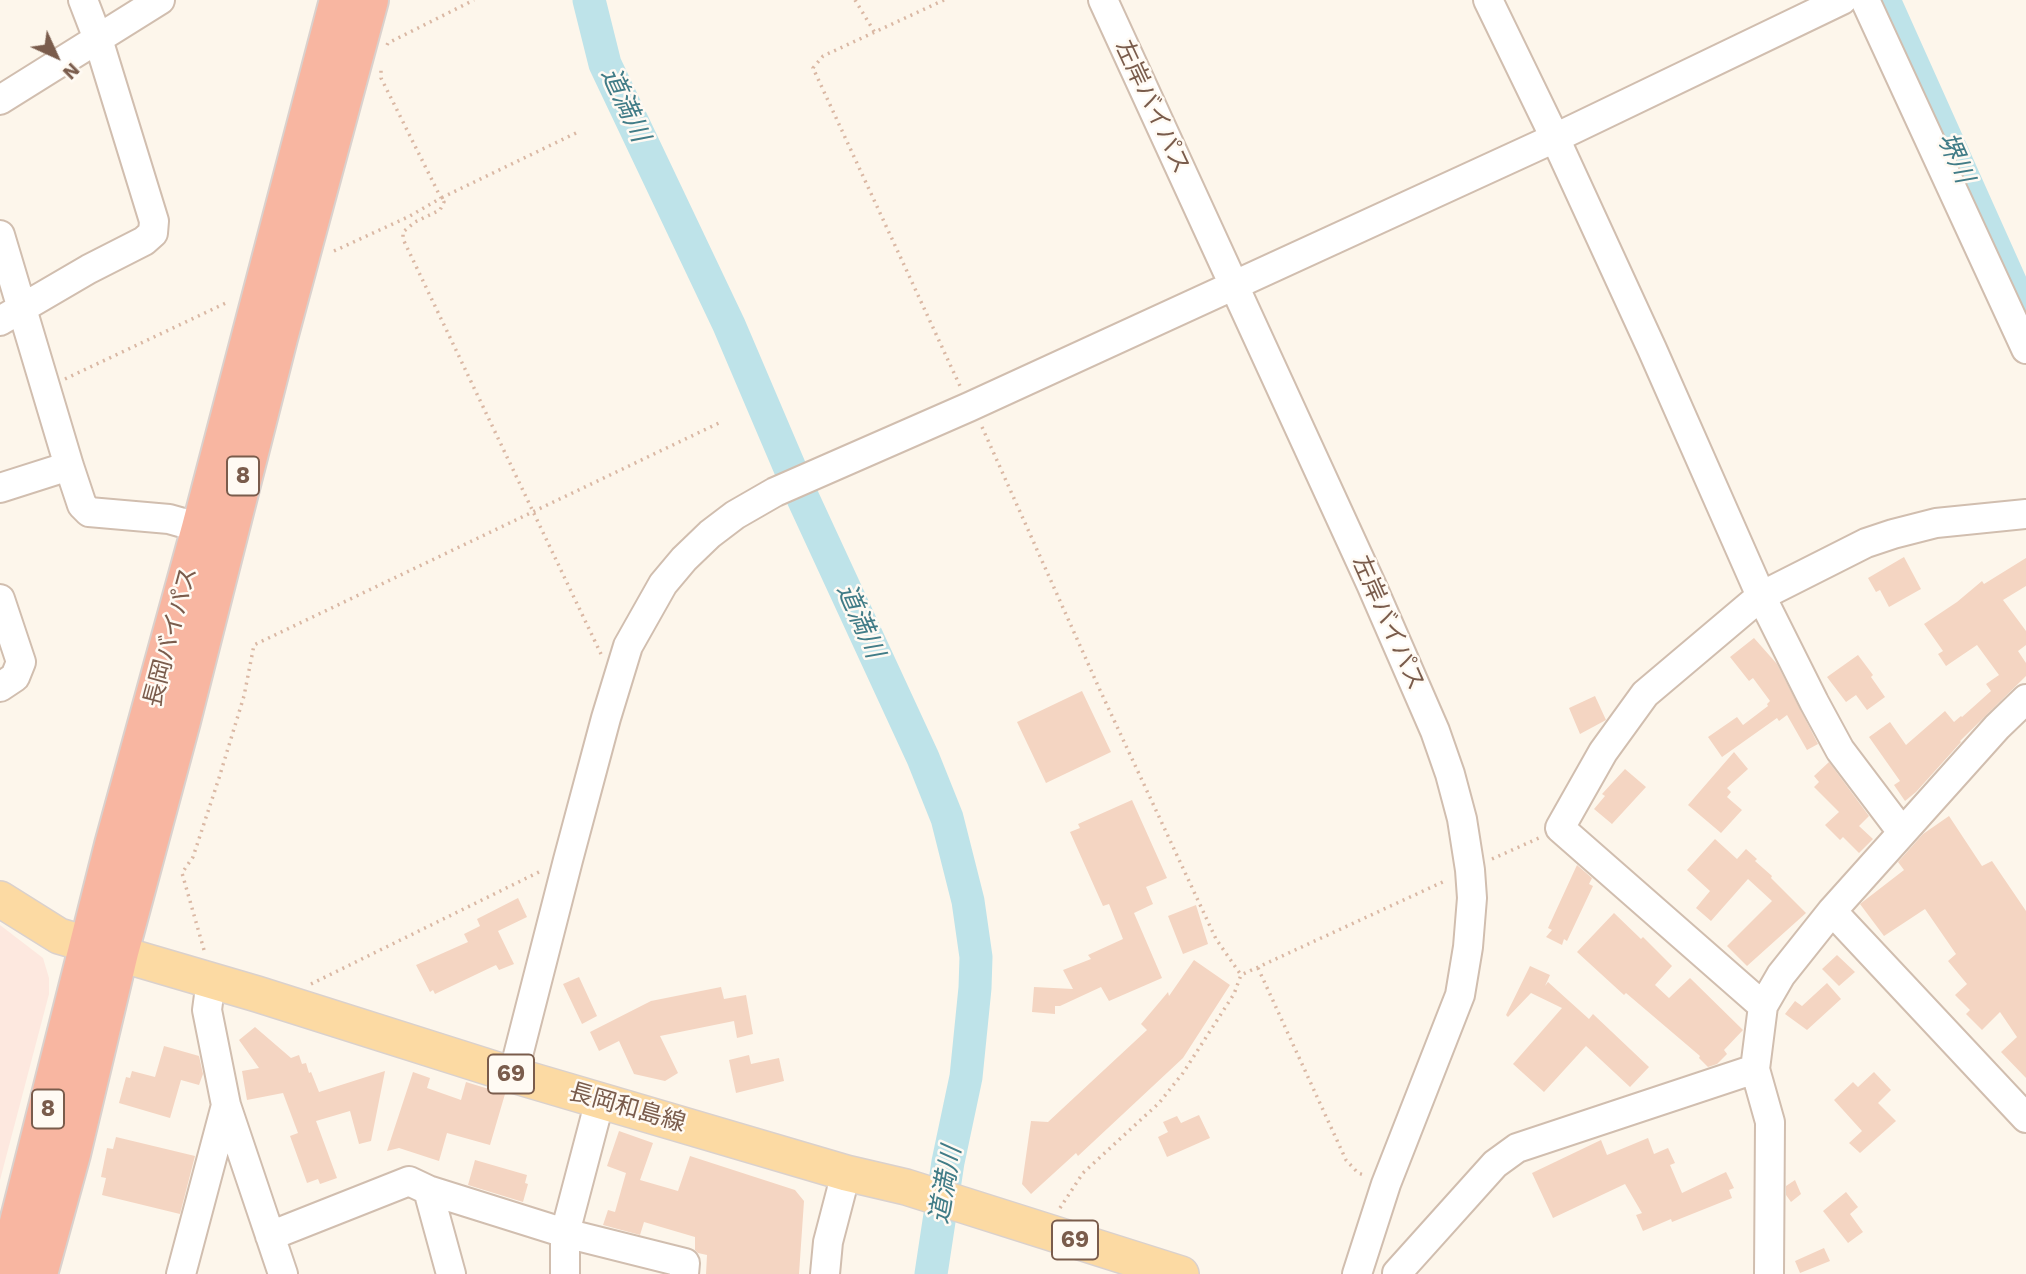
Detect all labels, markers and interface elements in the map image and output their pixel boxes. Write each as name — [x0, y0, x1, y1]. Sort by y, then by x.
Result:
north arrow — [21, 21, 91, 91]
street label: 左岸バイパス — [1109, 36, 1195, 178]
text: N — [58, 58, 84, 84]
water label: 道満川 — [594, 63, 656, 147]
water label: 堺川 — [1930, 128, 1980, 188]
road number: 8 — [227, 456, 259, 496]
street label: 左岸バイパス — [1346, 551, 1430, 695]
street label: 長岡バイパス — [138, 564, 204, 710]
water label: 道満川 — [830, 579, 890, 663]
road number: 69 — [488, 1054, 534, 1093]
street label: 長岡和島線 — [565, 1078, 689, 1138]
road number: 8 — [32, 1090, 64, 1128]
water label: 道満川 — [924, 1144, 968, 1226]
road number: 69 — [1052, 1220, 1098, 1260]

